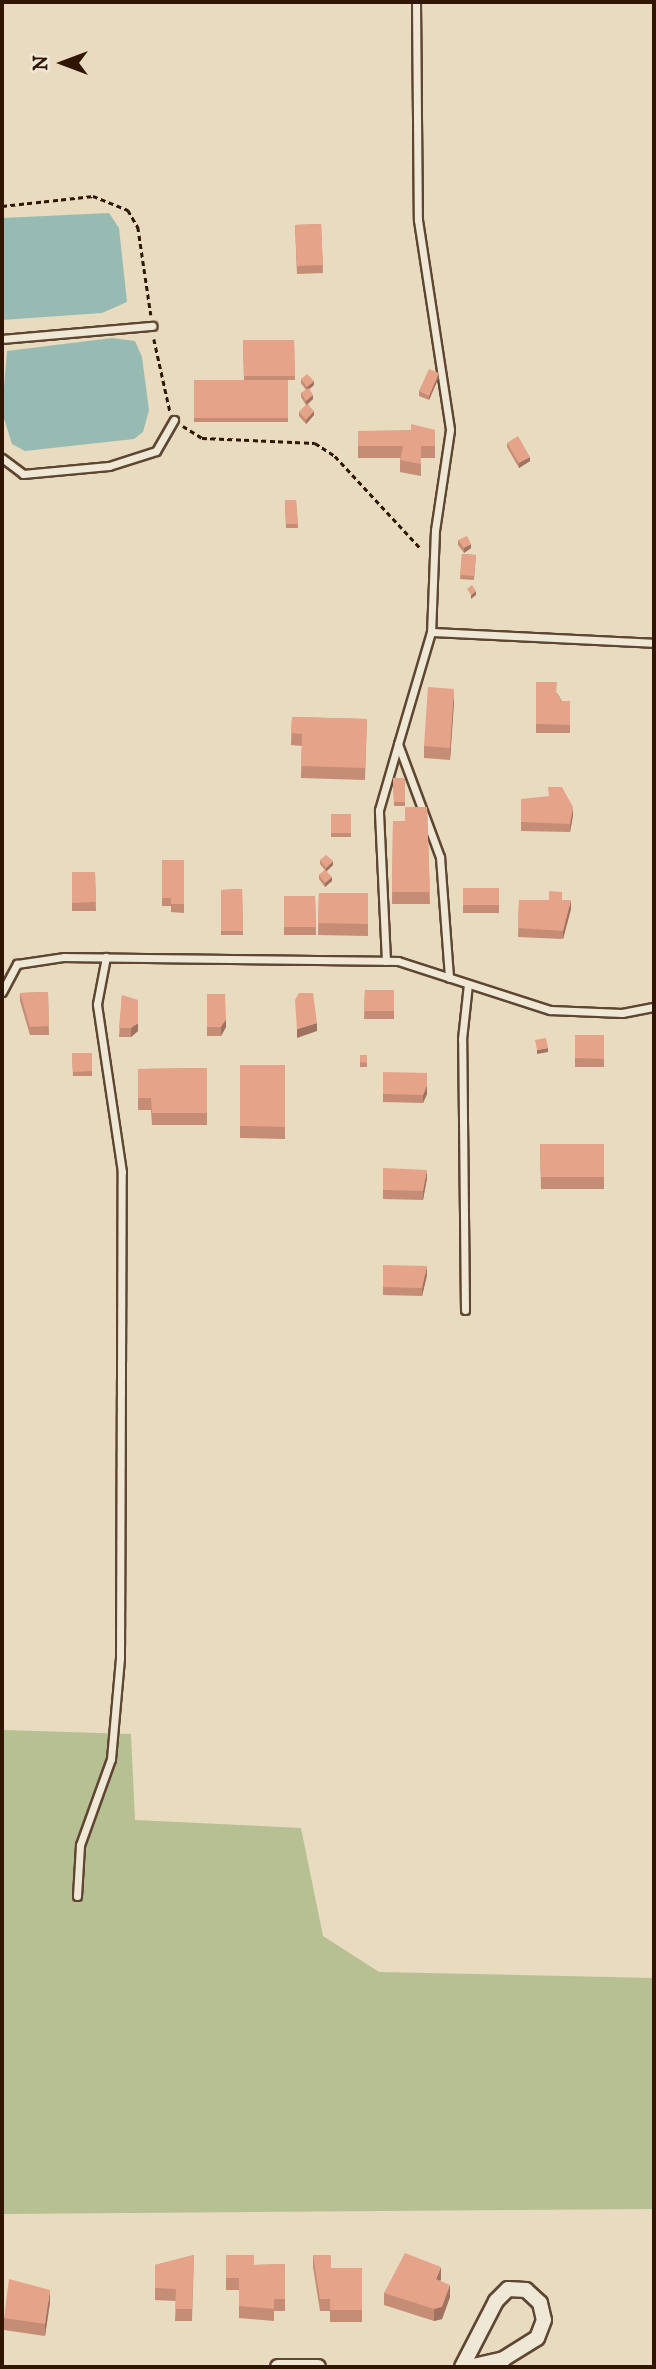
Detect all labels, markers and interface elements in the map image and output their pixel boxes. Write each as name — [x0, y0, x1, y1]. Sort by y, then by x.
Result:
north arrow — [28, 28, 98, 98]
text: N — [30, 55, 53, 71]

